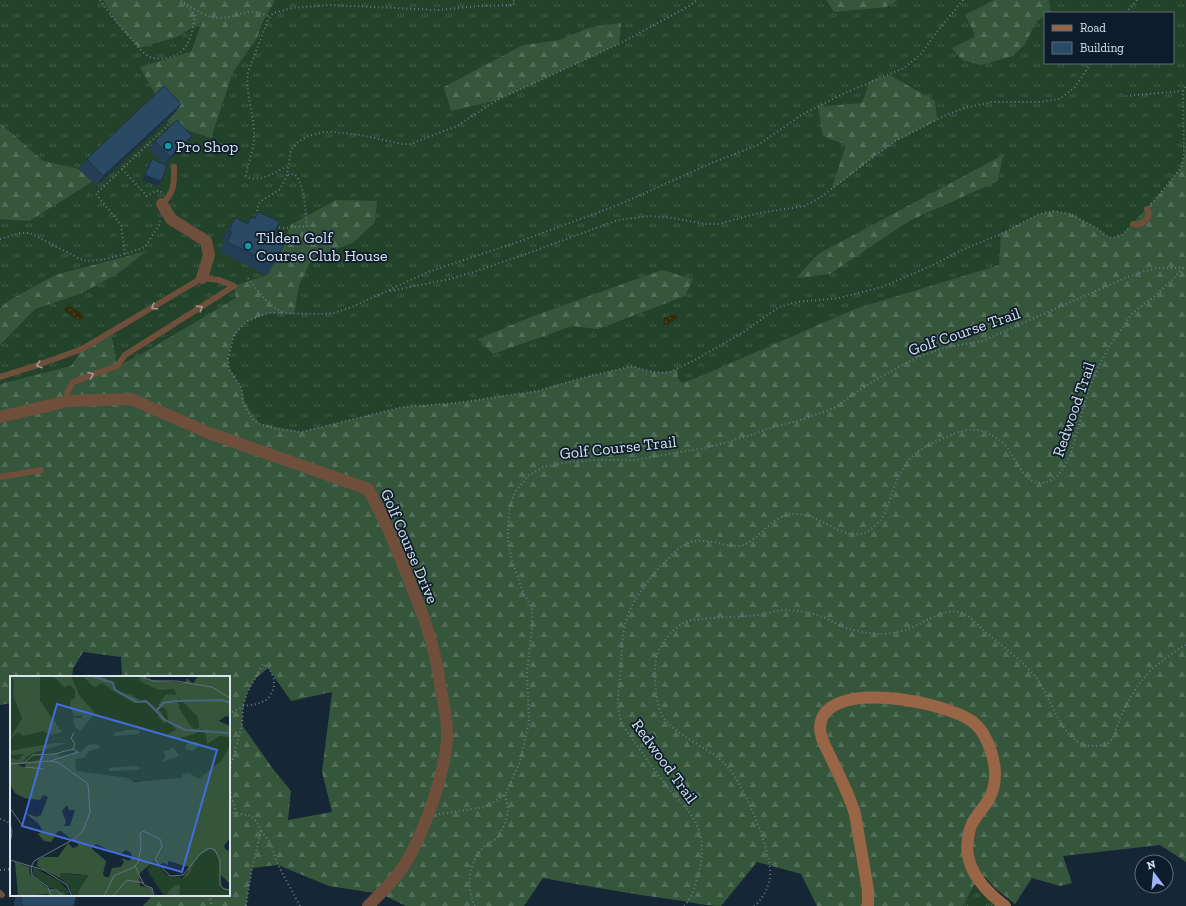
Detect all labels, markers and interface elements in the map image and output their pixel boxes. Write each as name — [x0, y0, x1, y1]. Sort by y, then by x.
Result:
legend — [1044, 12, 1174, 64]
text: Road — [1080, 21, 1106, 35]
text: Building — [1080, 41, 1124, 55]
place label: Pro Shop — [176, 137, 238, 156]
marker: Pro Shop — [163, 141, 173, 151]
place label: Tilden Golf Course Club House — [256, 228, 388, 265]
marker: Tilden Golf Course Club House — [243, 241, 253, 251]
one-way arrow — [151, 302, 158, 309]
street label: Golf Course Trail — [906, 303, 1023, 360]
one-way arrow — [196, 305, 203, 312]
street label: Redwood Trail — [1048, 359, 1099, 459]
one-way arrow — [35, 361, 42, 369]
one-way arrow — [87, 372, 94, 380]
street label: Golf Course Trail — [559, 432, 677, 463]
street label: Golf Course Drive — [377, 486, 442, 606]
inset map — [10, 676, 230, 896]
street label: Redwood Trail — [628, 716, 701, 807]
north arrow — [1134, 854, 1174, 894]
text: N — [1146, 857, 1158, 872]

